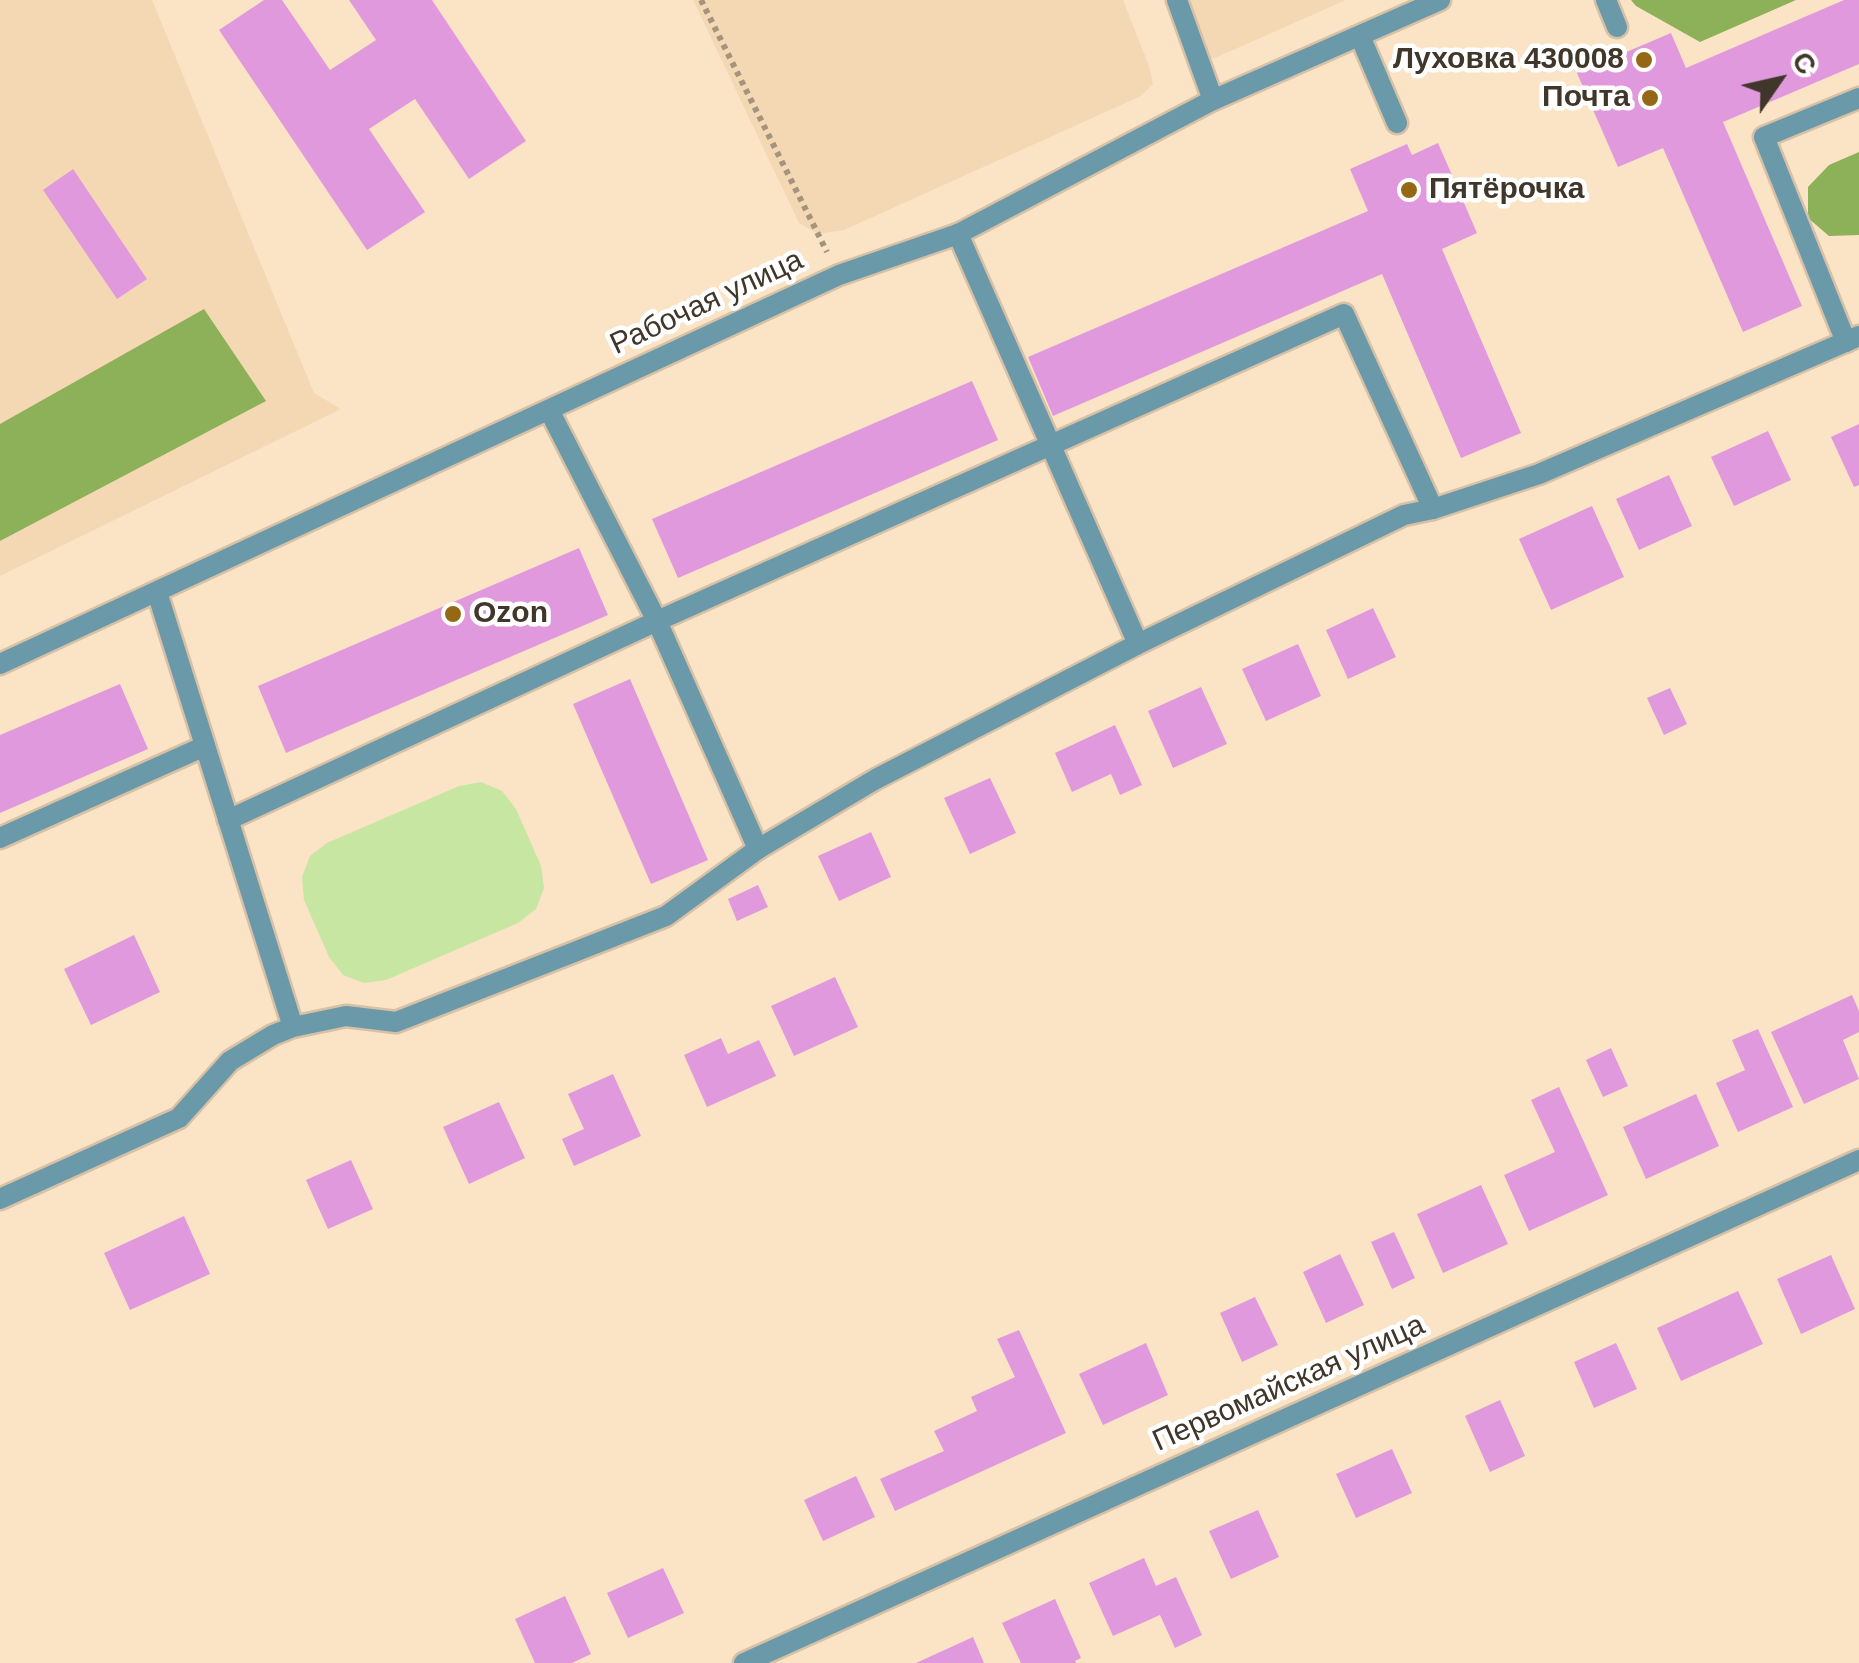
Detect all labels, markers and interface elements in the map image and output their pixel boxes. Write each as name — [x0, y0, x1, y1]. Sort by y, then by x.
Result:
north arrow — [1729, 30, 1829, 130]
place label: Луховка 430008 — [1393, 42, 1624, 78]
text: С — [1786, 46, 1823, 80]
marker: Луховка 430008 — [1633, 49, 1655, 71]
place label: Почта — [1542, 80, 1630, 116]
marker: Почта — [1639, 87, 1661, 109]
place label: Пятёрочка — [1429, 172, 1584, 208]
marker: Пятёрочка — [1398, 179, 1420, 201]
street label: Рабочая улица — [605, 243, 809, 363]
place label: Ozon — [473, 596, 548, 632]
marker: Ozon — [442, 603, 464, 625]
street label: Первомайская улица — [1147, 1308, 1431, 1460]

